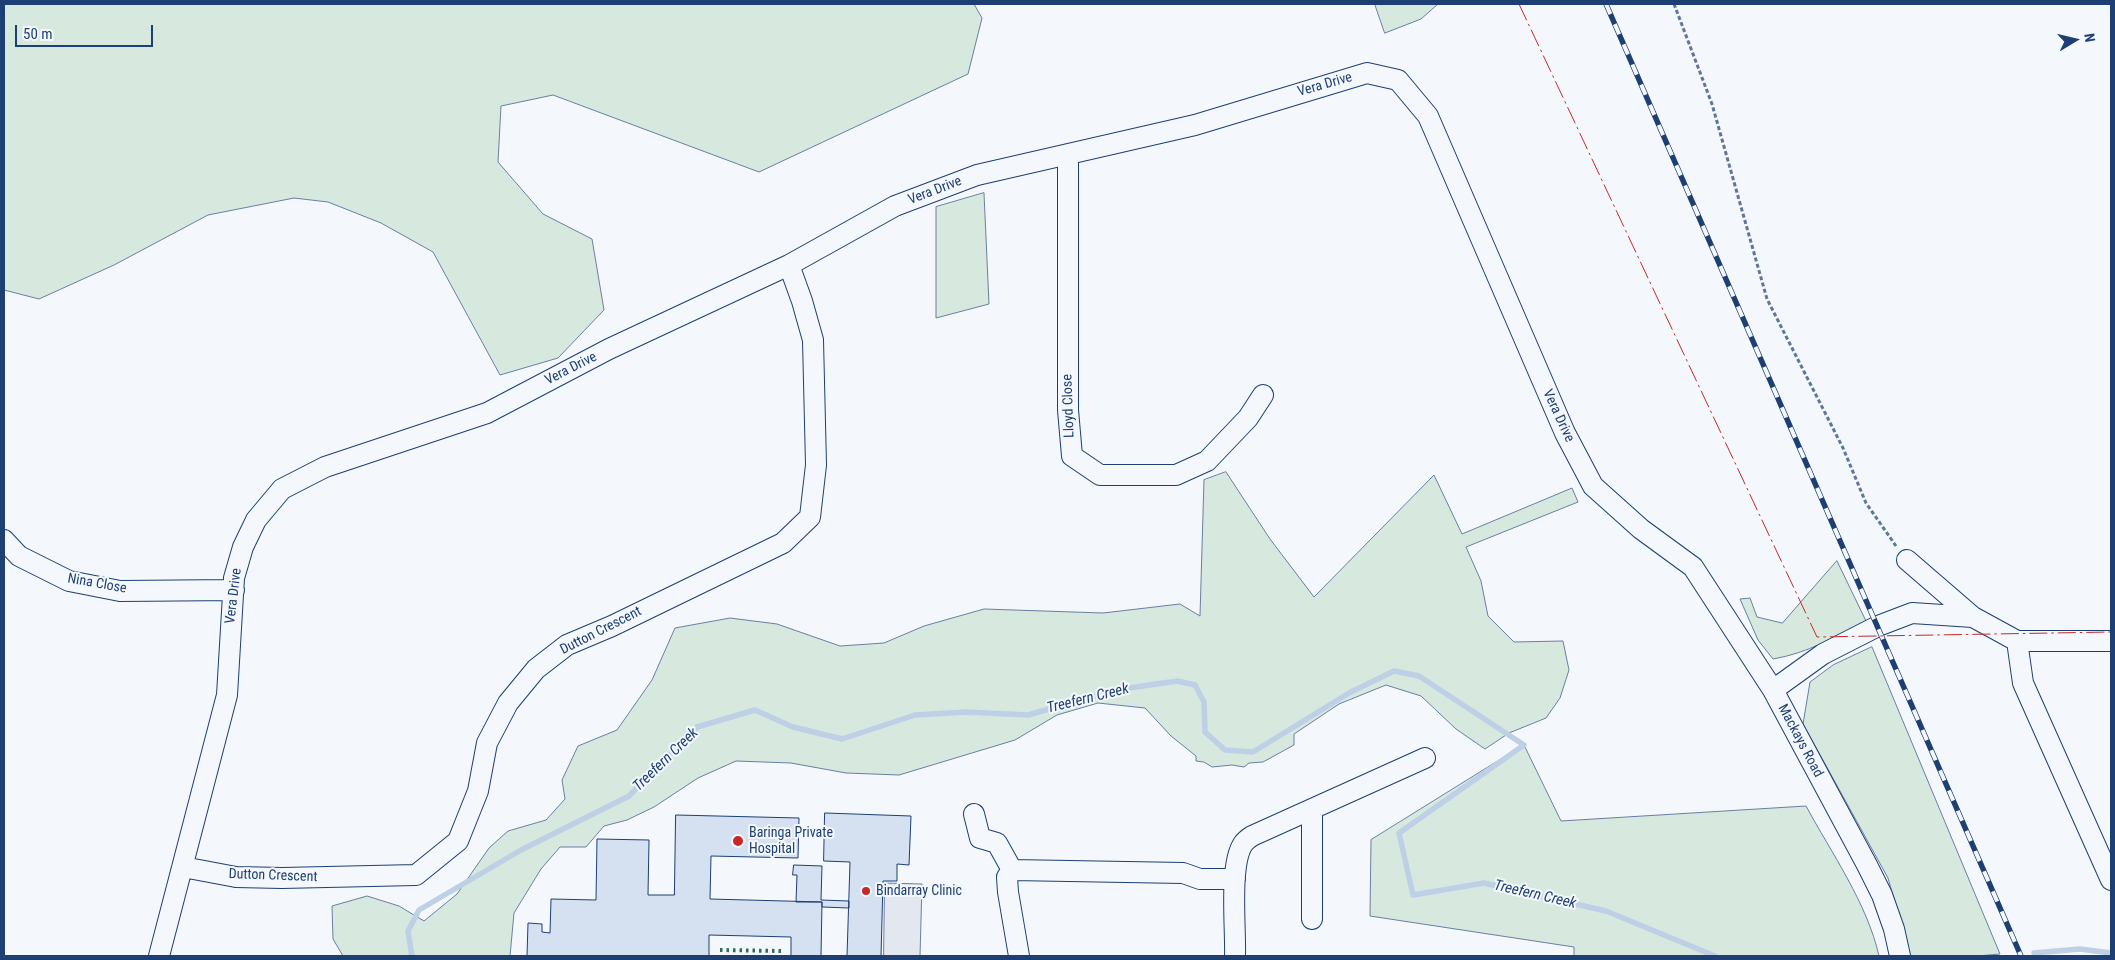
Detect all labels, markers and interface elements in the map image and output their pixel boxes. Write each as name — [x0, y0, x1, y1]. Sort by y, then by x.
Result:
scale bar — [18, 15, 155, 47]
north arrow — [2050, 15, 2100, 65]
text: 50 m — [23, 25, 53, 43]
text: N — [2081, 32, 2098, 43]
street label: Vera Drive — [1296, 69, 1354, 101]
street label: Vera Drive — [906, 173, 964, 209]
street label: Vera Drive — [542, 349, 600, 389]
street label: Lloyd Close — [1059, 374, 1079, 438]
street label: Vera Drive — [1539, 387, 1577, 445]
street label: Vera Drive — [222, 567, 246, 625]
street label: Nina Close — [66, 571, 128, 597]
street label: Dutton Crescent — [558, 603, 644, 659]
water label: Treefern Creek — [1045, 680, 1131, 718]
street label: Mackays Road — [1774, 702, 1826, 780]
water label: Treefern Creek — [630, 724, 702, 796]
place label: Baringa Private Hospital — [749, 825, 833, 858]
marker: Baringa Private Hospital — [731, 834, 745, 848]
street label: Dutton Crescent — [228, 866, 318, 886]
water label: Treefern Creek — [1492, 877, 1578, 913]
place label: Bindarray Clinic — [876, 883, 962, 899]
marker: Bindarray Clinic — [860, 885, 872, 897]

